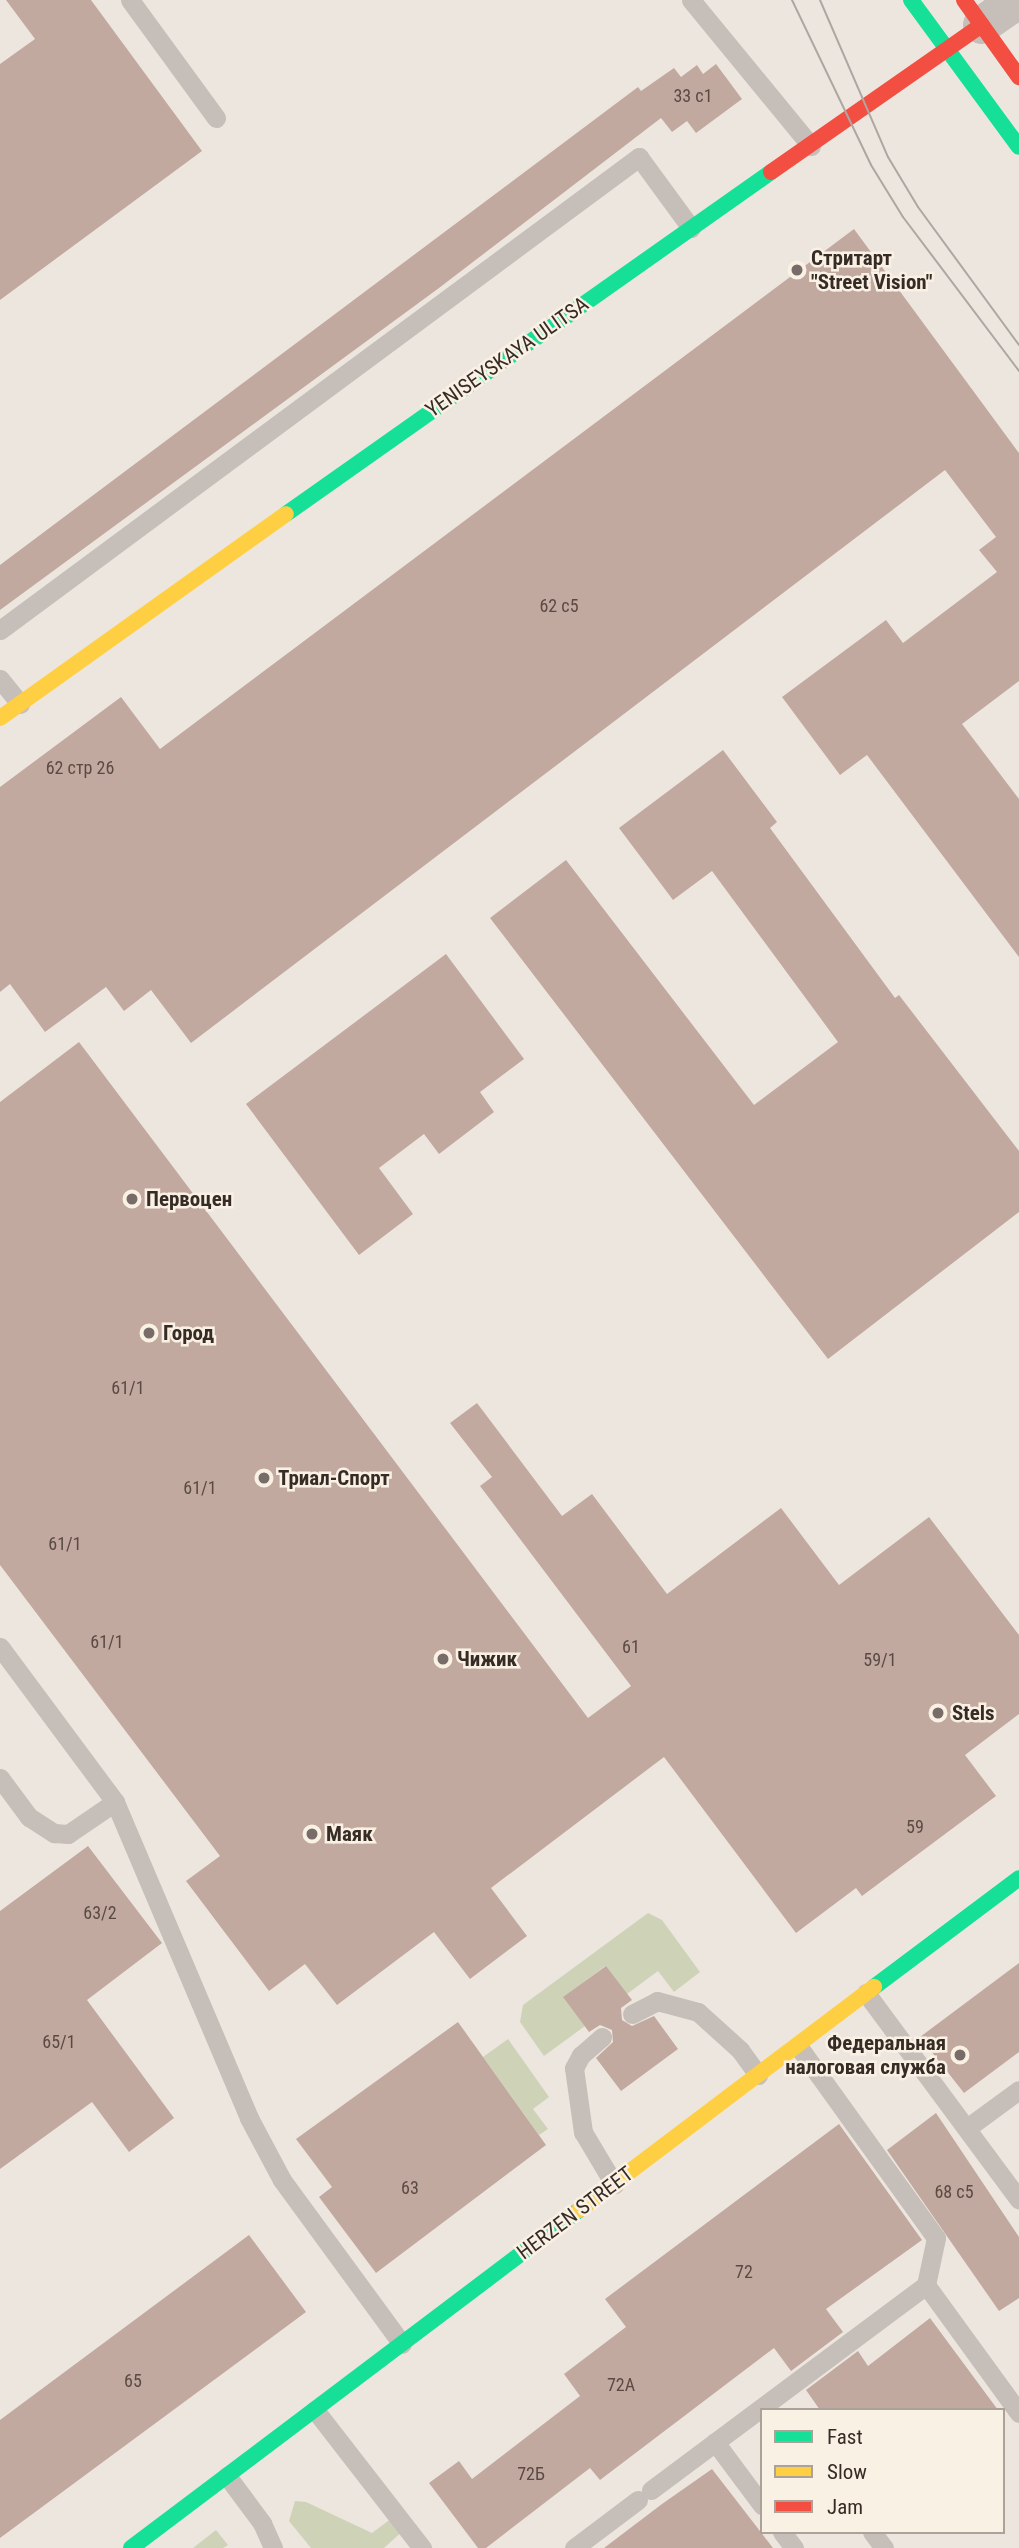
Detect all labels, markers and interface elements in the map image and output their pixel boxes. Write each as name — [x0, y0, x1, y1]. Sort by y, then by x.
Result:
house number: 33 с1 — [673, 85, 713, 107]
place label: Стритарт "Street Vision" — [811, 245, 933, 295]
marker: Стритарт "Street Vision" — [789, 262, 805, 278]
street label: YENISEYSKAYA ULITSA — [421, 291, 593, 423]
house number: 62 с5 — [539, 595, 579, 617]
house number: 62 стр 26 — [46, 757, 114, 779]
place label: Первоцен — [146, 1186, 232, 1212]
marker: Первоцен — [124, 1191, 140, 1207]
place label: Город — [163, 1320, 214, 1346]
marker: Город — [141, 1325, 157, 1341]
house number: 61/1 — [111, 1377, 145, 1399]
place label: Триал-Спорт — [278, 1465, 390, 1491]
marker: Триал-Спорт — [256, 1470, 272, 1486]
house number: 61/1 — [183, 1477, 217, 1499]
house number: 61/1 — [48, 1533, 82, 1555]
house number: 61/1 — [90, 1631, 124, 1653]
house number: 61 — [622, 1636, 640, 1658]
place label: Чижик — [457, 1646, 517, 1672]
house number: 59/1 — [863, 1649, 897, 1671]
marker: Чижик — [435, 1651, 451, 1667]
place label: Stels — [952, 1700, 995, 1726]
marker: Stels — [930, 1705, 946, 1721]
house number: 59 — [906, 1816, 924, 1838]
place label: Маяк — [326, 1821, 373, 1847]
marker: Маяк — [304, 1826, 320, 1842]
house number: 63/2 — [83, 1902, 117, 1924]
place label: Федеральная налоговая служба — [785, 2030, 946, 2080]
house number: 65/1 — [42, 2031, 76, 2053]
marker: Федеральная налоговая служба — [952, 2047, 968, 2063]
street label: HERZEN STREET — [512, 2161, 638, 2265]
house number: 63 — [401, 2177, 419, 2199]
house number: 68 с5 — [934, 2181, 974, 2203]
house number: 72 — [735, 2261, 753, 2283]
house number: 65 — [124, 2370, 142, 2392]
house number: 72А — [607, 2374, 635, 2396]
legend — [760, 2408, 1005, 2534]
text: Fast — [827, 2425, 863, 2449]
text: Slow — [827, 2460, 867, 2484]
house number: 72Б — [517, 2463, 545, 2485]
text: Jam — [827, 2495, 863, 2519]

